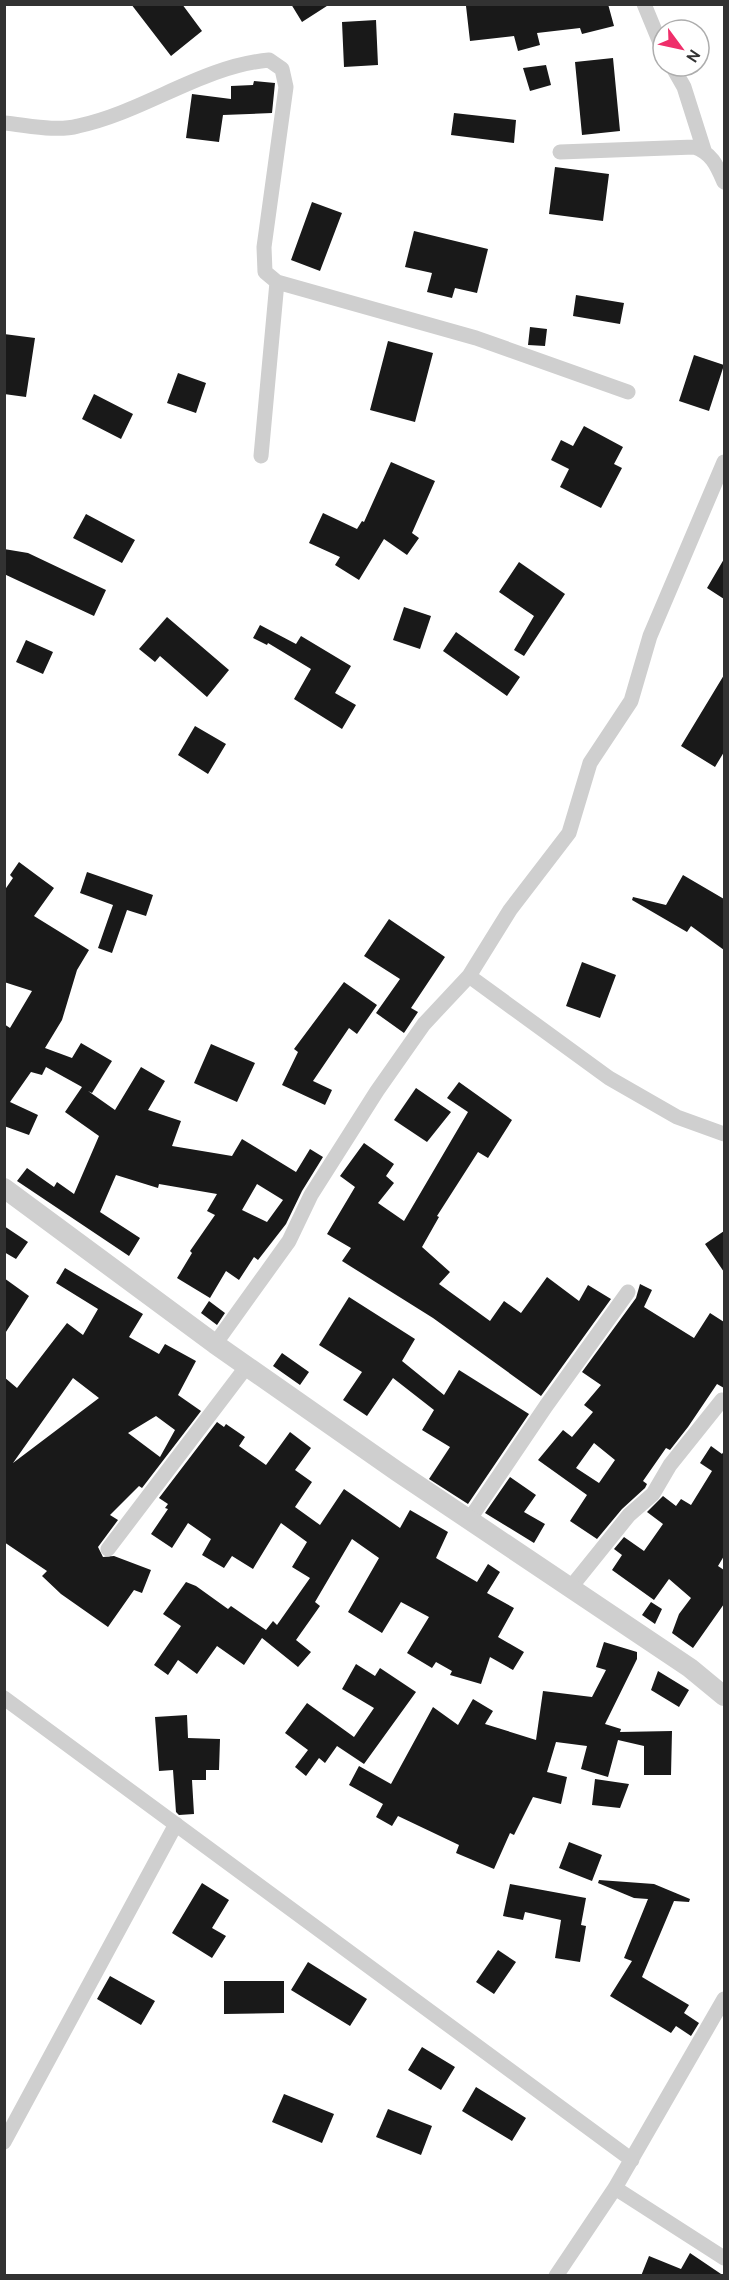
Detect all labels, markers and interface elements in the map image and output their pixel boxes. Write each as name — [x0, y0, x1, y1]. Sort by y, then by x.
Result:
north arrow — [651, 18, 711, 78]
text: N — [682, 46, 704, 66]

